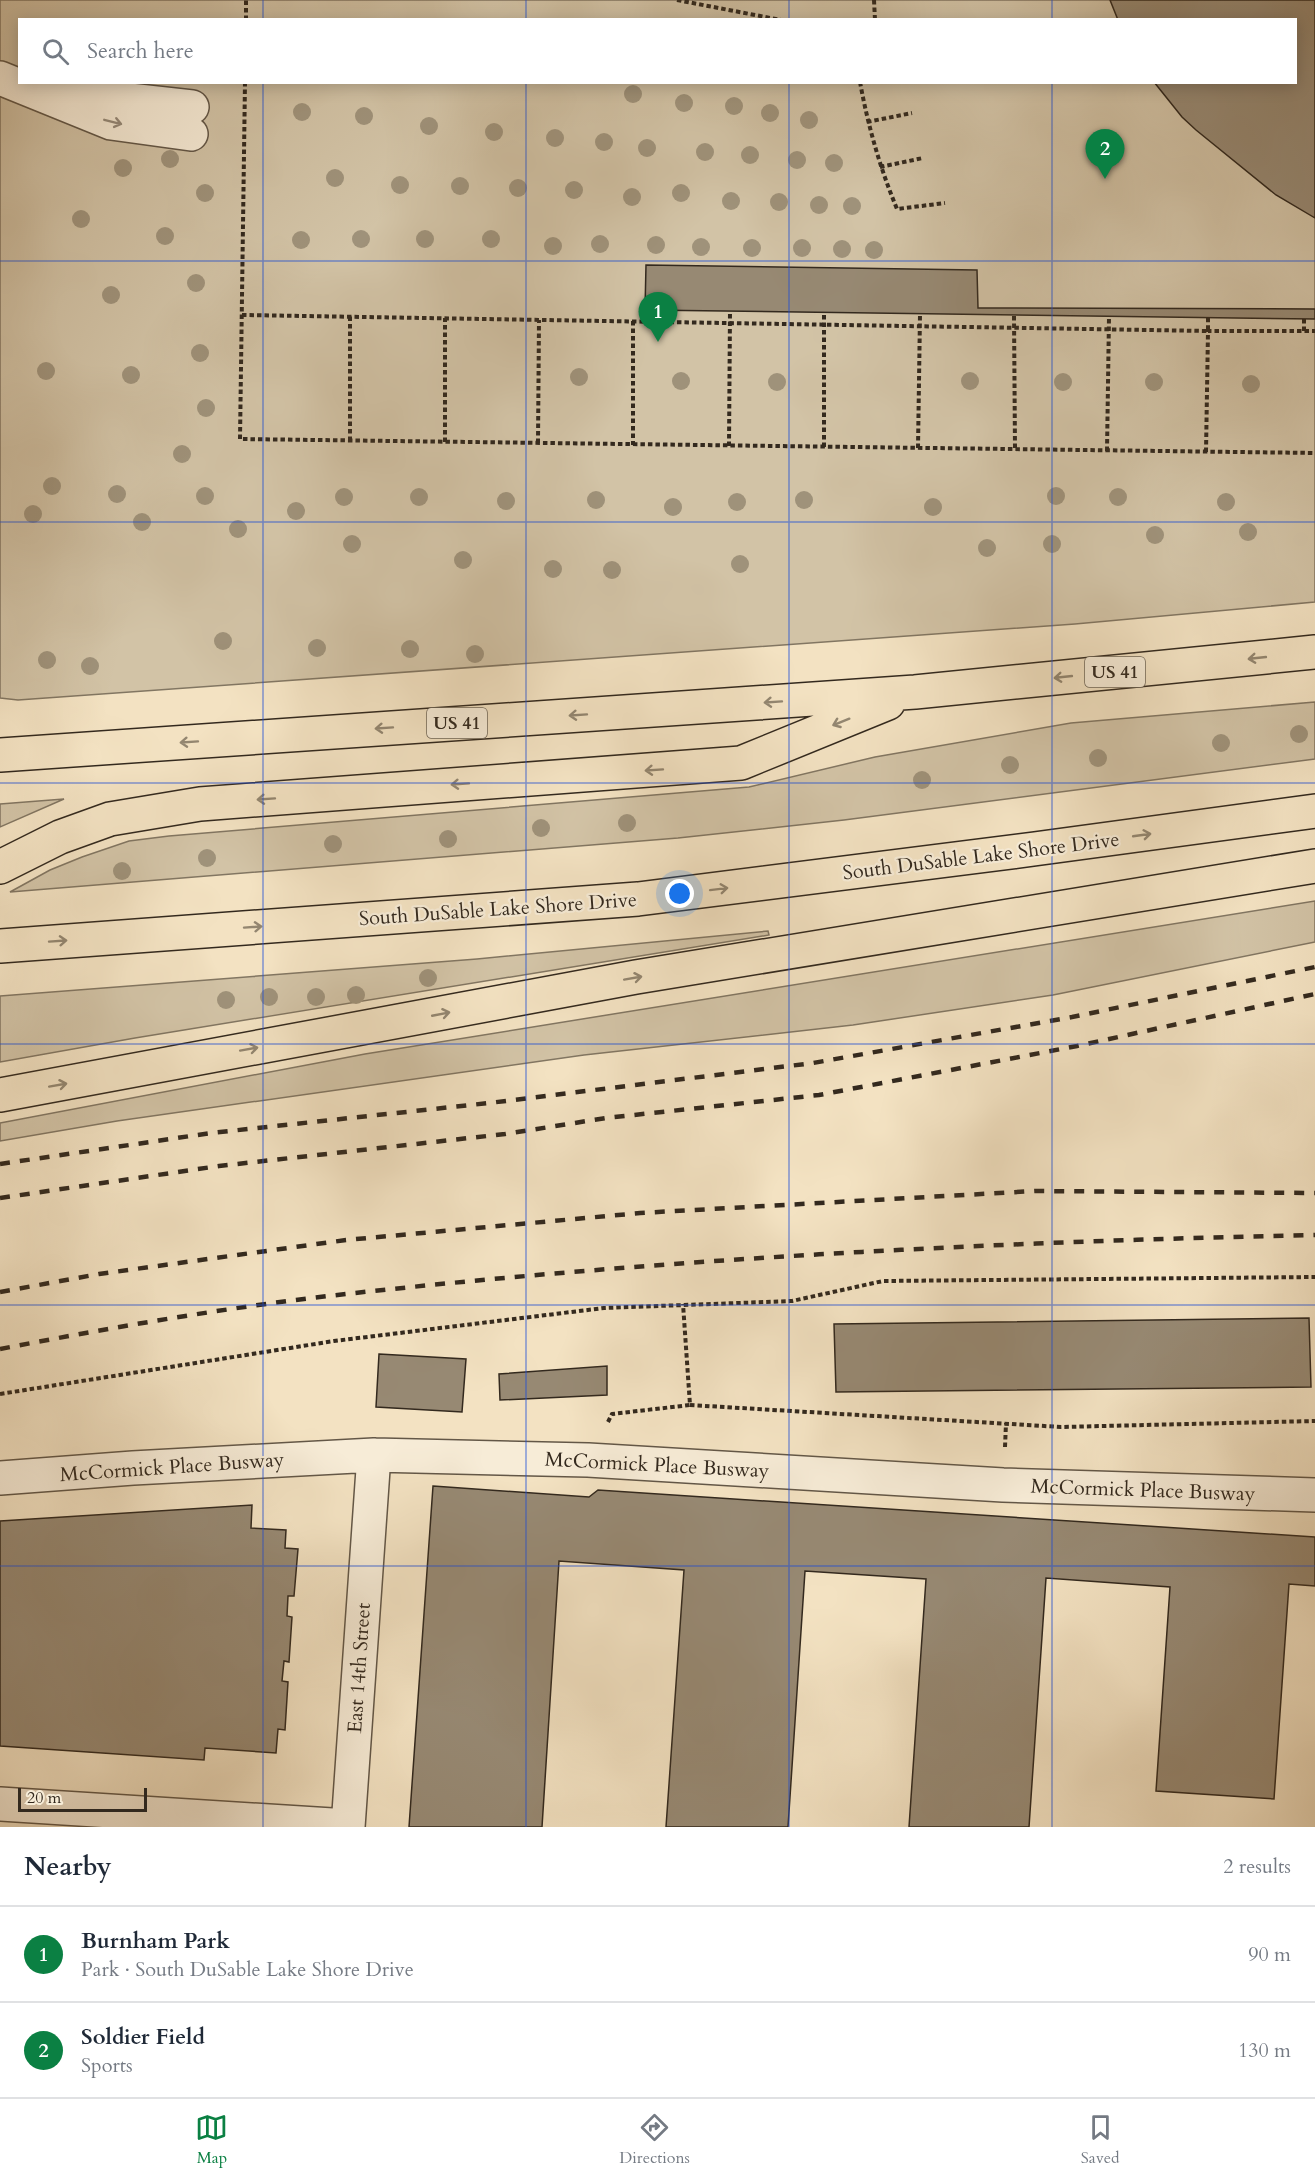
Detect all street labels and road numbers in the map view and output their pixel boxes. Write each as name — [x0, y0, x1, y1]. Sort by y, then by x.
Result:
road number: US 41 — [1085, 657, 1145, 687]
road number: US 41 — [427, 708, 487, 738]
street label: South DuSable Lake Shore Drive — [841, 826, 1121, 886]
street label: South DuSable Lake Shore Drive — [358, 886, 638, 932]
street label: McCormick Place Busway — [59, 1446, 285, 1488]
street label: McCormick Place Busway — [544, 1446, 770, 1484]
street label: McCormick Place Busway — [1030, 1473, 1256, 1507]
street label: East 14th Street — [341, 1601, 377, 1734]

